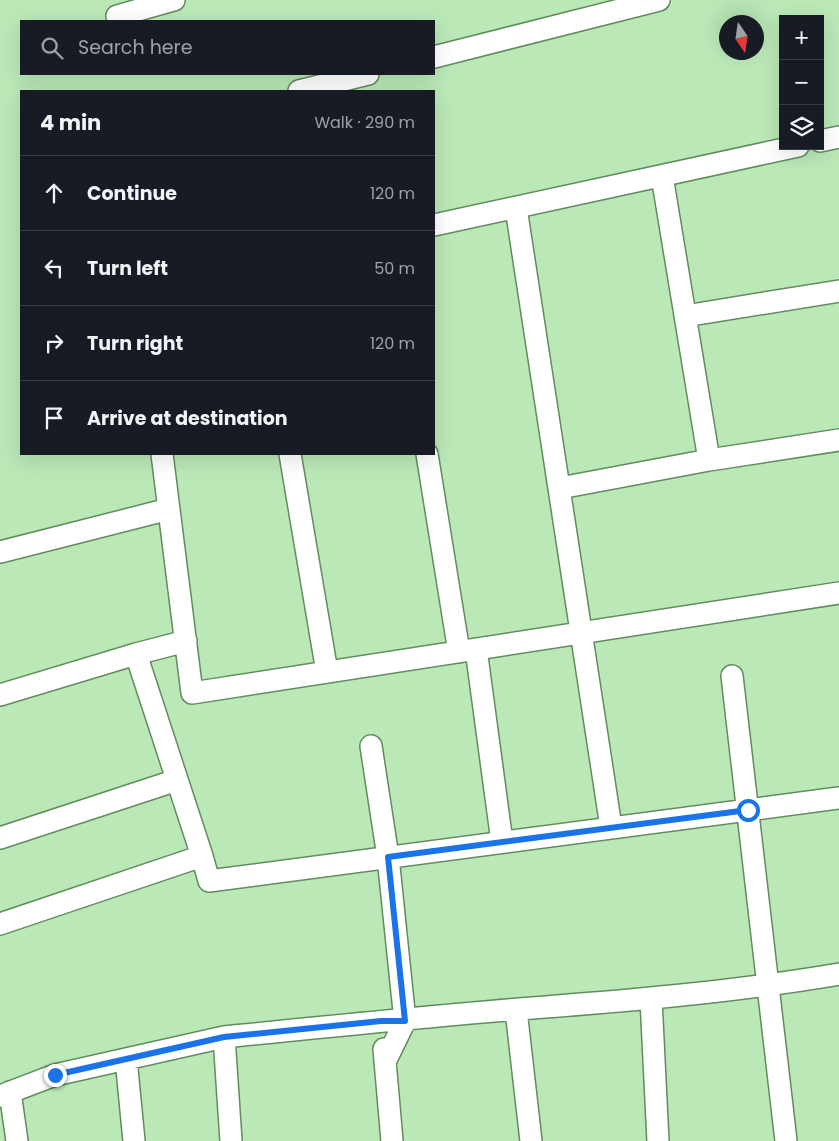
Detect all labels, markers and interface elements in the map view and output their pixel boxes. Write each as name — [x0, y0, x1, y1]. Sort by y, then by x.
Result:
north arrow — [719, 15, 764, 60]
map controls — [779, 15, 824, 150]
button: + — [779, 15, 824, 60]
search box — [20, 20, 435, 75]
icon: search — [38, 34, 66, 62]
text: Search here — [78, 34, 192, 61]
button: − — [779, 60, 824, 105]
button: layers — [779, 105, 824, 150]
text: 4 min — [40, 108, 101, 137]
text: Walk · 290 m — [314, 111, 415, 134]
icon: ahead — [40, 179, 68, 207]
text: Continue — [87, 180, 177, 207]
text: 120 m — [370, 182, 415, 205]
icon: left — [40, 254, 68, 282]
text: Turn left — [87, 255, 168, 282]
text: 50 m — [374, 257, 415, 280]
icon: right — [40, 329, 68, 357]
text: Turn right — [87, 330, 183, 357]
text: 120 m — [370, 332, 415, 355]
icon: arrive — [40, 404, 68, 432]
text: Arrive at destination — [87, 405, 288, 432]
route start — [737, 799, 760, 822]
route end — [44, 1064, 67, 1087]

